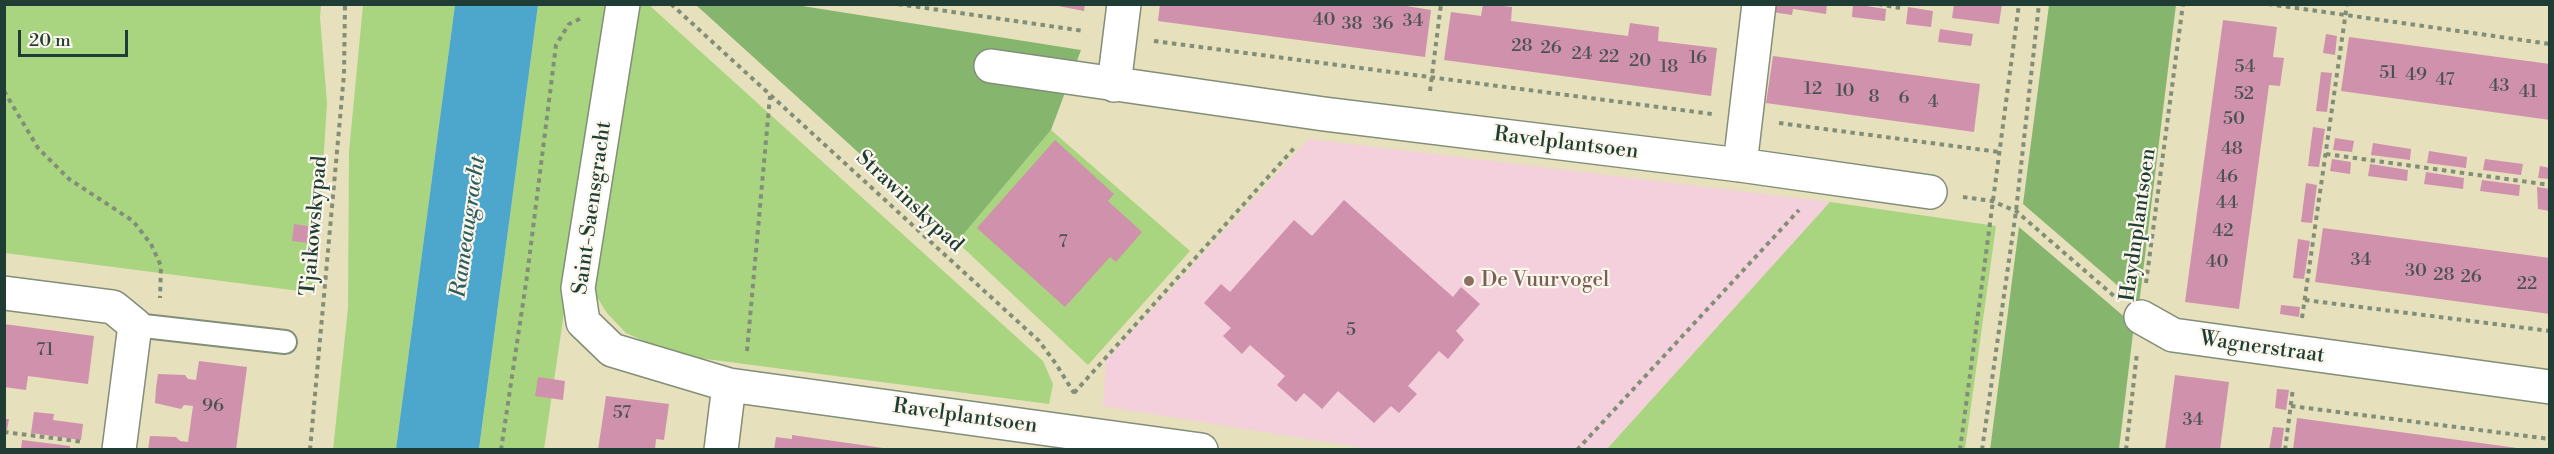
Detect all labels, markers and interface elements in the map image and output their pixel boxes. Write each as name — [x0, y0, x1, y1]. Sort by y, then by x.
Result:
house number: 40 — [1313, 10, 1335, 32]
house number: 34 — [1403, 11, 1423, 33]
house number: 38 — [1342, 14, 1362, 36]
house number: 36 — [1373, 14, 1393, 36]
scale bar — [21, 18, 130, 56]
text: 20 m — [29, 29, 71, 52]
house number: 28 — [1511, 36, 1533, 58]
house number: 26 — [1540, 38, 1562, 60]
house number: 24 — [1571, 44, 1593, 66]
house number: 22 — [1599, 47, 1619, 69]
house number: 16 — [1689, 48, 1707, 70]
house number: 20 — [1629, 51, 1651, 73]
house number: 18 — [1660, 57, 1678, 79]
house number: 54 — [2235, 57, 2255, 79]
house number: 51 — [2379, 63, 2397, 85]
house number: 49 — [2405, 65, 2427, 87]
house number: 47 — [2435, 70, 2455, 92]
house number: 43 — [2489, 76, 2509, 98]
house number: 12 — [1804, 79, 1822, 101]
house number: 10 — [1835, 81, 1855, 103]
house number: 41 — [2519, 82, 2537, 104]
house number: 52 — [2234, 84, 2254, 106]
house number: 8 — [1868, 87, 1880, 109]
house number: 6 — [1899, 88, 1909, 110]
house number: 4 — [1928, 92, 1938, 114]
house number: 50 — [2223, 109, 2245, 131]
street label: Saint-Saensgracht — [568, 120, 618, 296]
street label: Ravelplantsoen — [1492, 123, 1640, 165]
house number: 48 — [2221, 139, 2243, 161]
street label: Strawinskypad — [850, 146, 968, 258]
street label: Haydnplantsoen — [2116, 147, 2162, 303]
street label: Tjaikowskypad — [296, 155, 334, 297]
water label: Rameaugracht — [446, 155, 492, 299]
house number: 46 — [2216, 167, 2238, 189]
house number: 44 — [2216, 193, 2238, 215]
house number: 42 — [2213, 221, 2233, 243]
house number: 7 — [1058, 232, 1068, 254]
house number: 34 — [2351, 250, 2371, 272]
house number: 40 — [2206, 252, 2228, 274]
house number: 30 — [2405, 261, 2427, 283]
house number: 28 — [2433, 265, 2455, 287]
house number: 26 — [2460, 267, 2482, 289]
place label: De Vuurvogel — [1481, 268, 1609, 294]
marker: De Vuurvogel — [1462, 274, 1476, 288]
house number: 22 — [2517, 274, 2537, 296]
house number: 5 — [1346, 320, 1356, 342]
street label: Wagnerstraat — [2198, 327, 2326, 369]
house number: 71 — [36, 340, 54, 362]
street label: Ravelplantsoen — [891, 394, 1039, 440]
house number: 96 — [202, 396, 224, 418]
house number: 57 — [613, 403, 631, 425]
house number: 34 — [2183, 410, 2203, 432]

